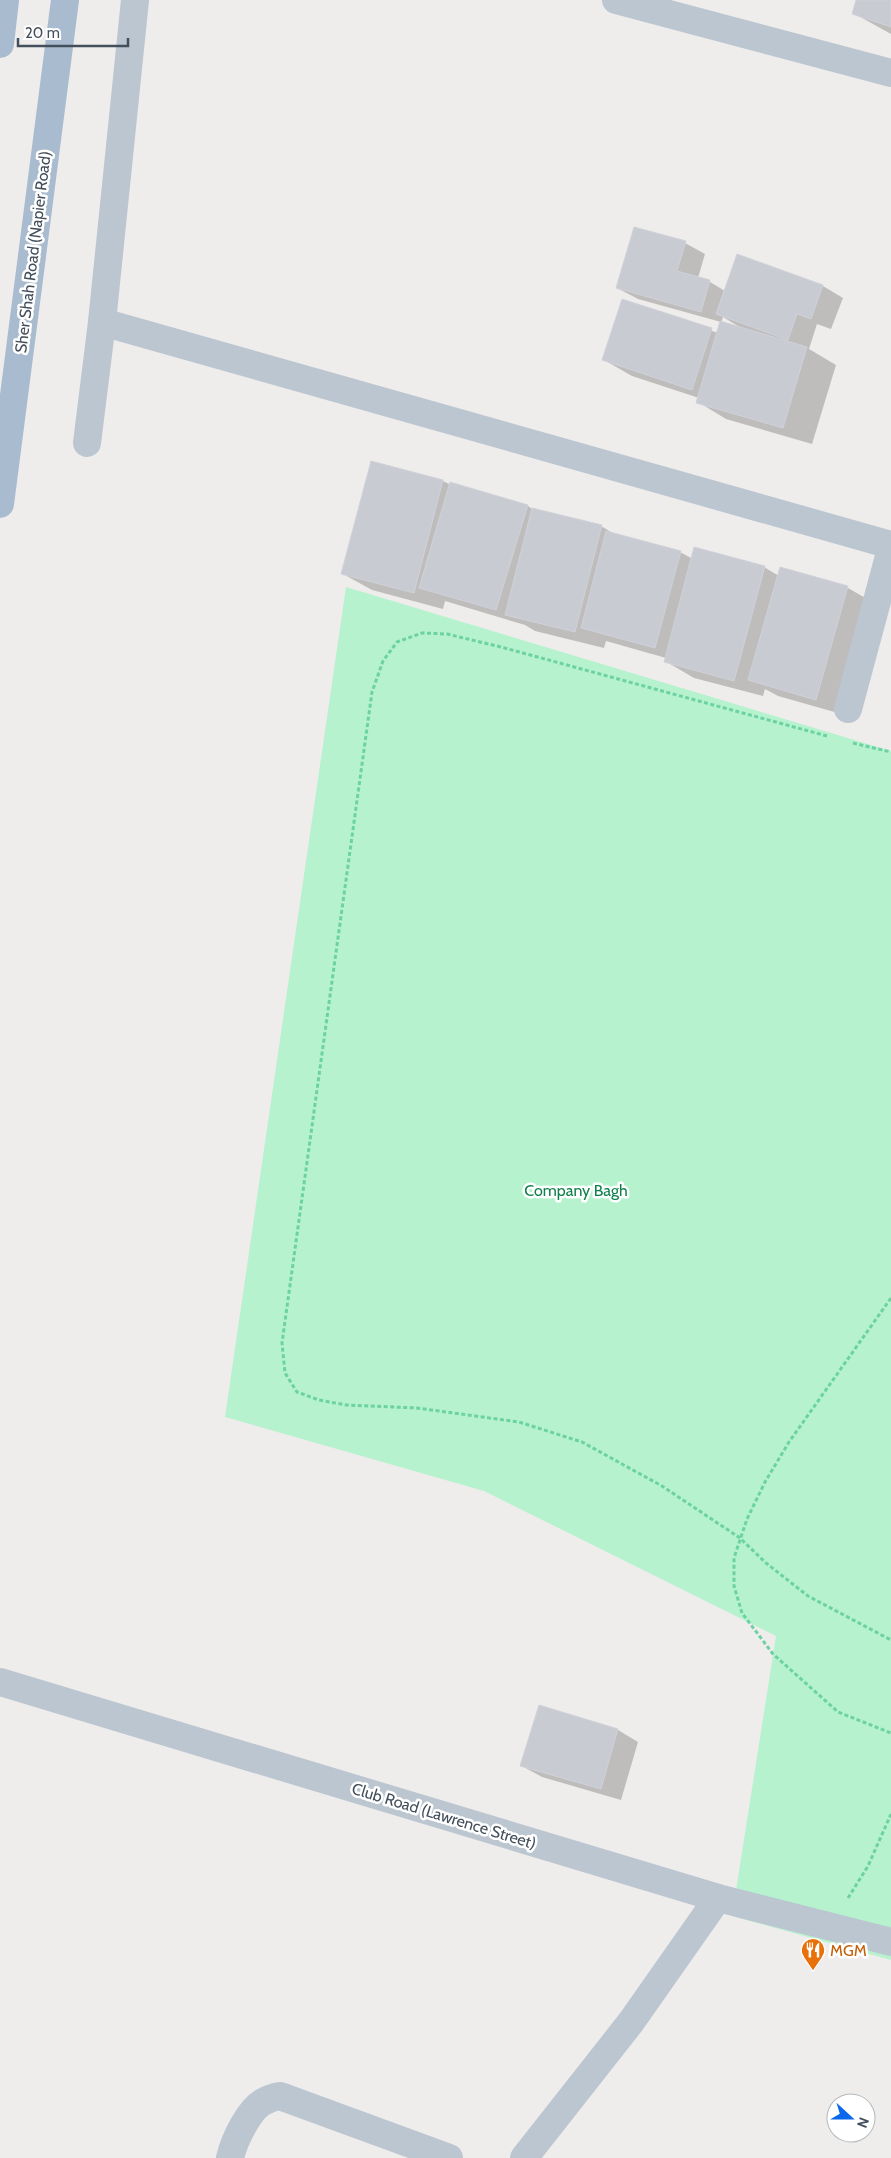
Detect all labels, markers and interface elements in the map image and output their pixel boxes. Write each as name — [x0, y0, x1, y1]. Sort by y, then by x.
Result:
scale bar — [18, 15, 128, 47]
text: 20 m — [25, 24, 60, 42]
street label: Sher Shah Road (Napier Road) — [11, 150, 55, 354]
park label: Company Bagh — [524, 1181, 628, 1200]
street label: Club Road (Lawrence Street) — [350, 1779, 538, 1853]
restaurant icon: MGM — [800, 1937, 826, 1971]
place label: MGM — [830, 1941, 867, 1960]
north arrow — [826, 2093, 876, 2143]
text: N — [853, 2115, 873, 2131]

